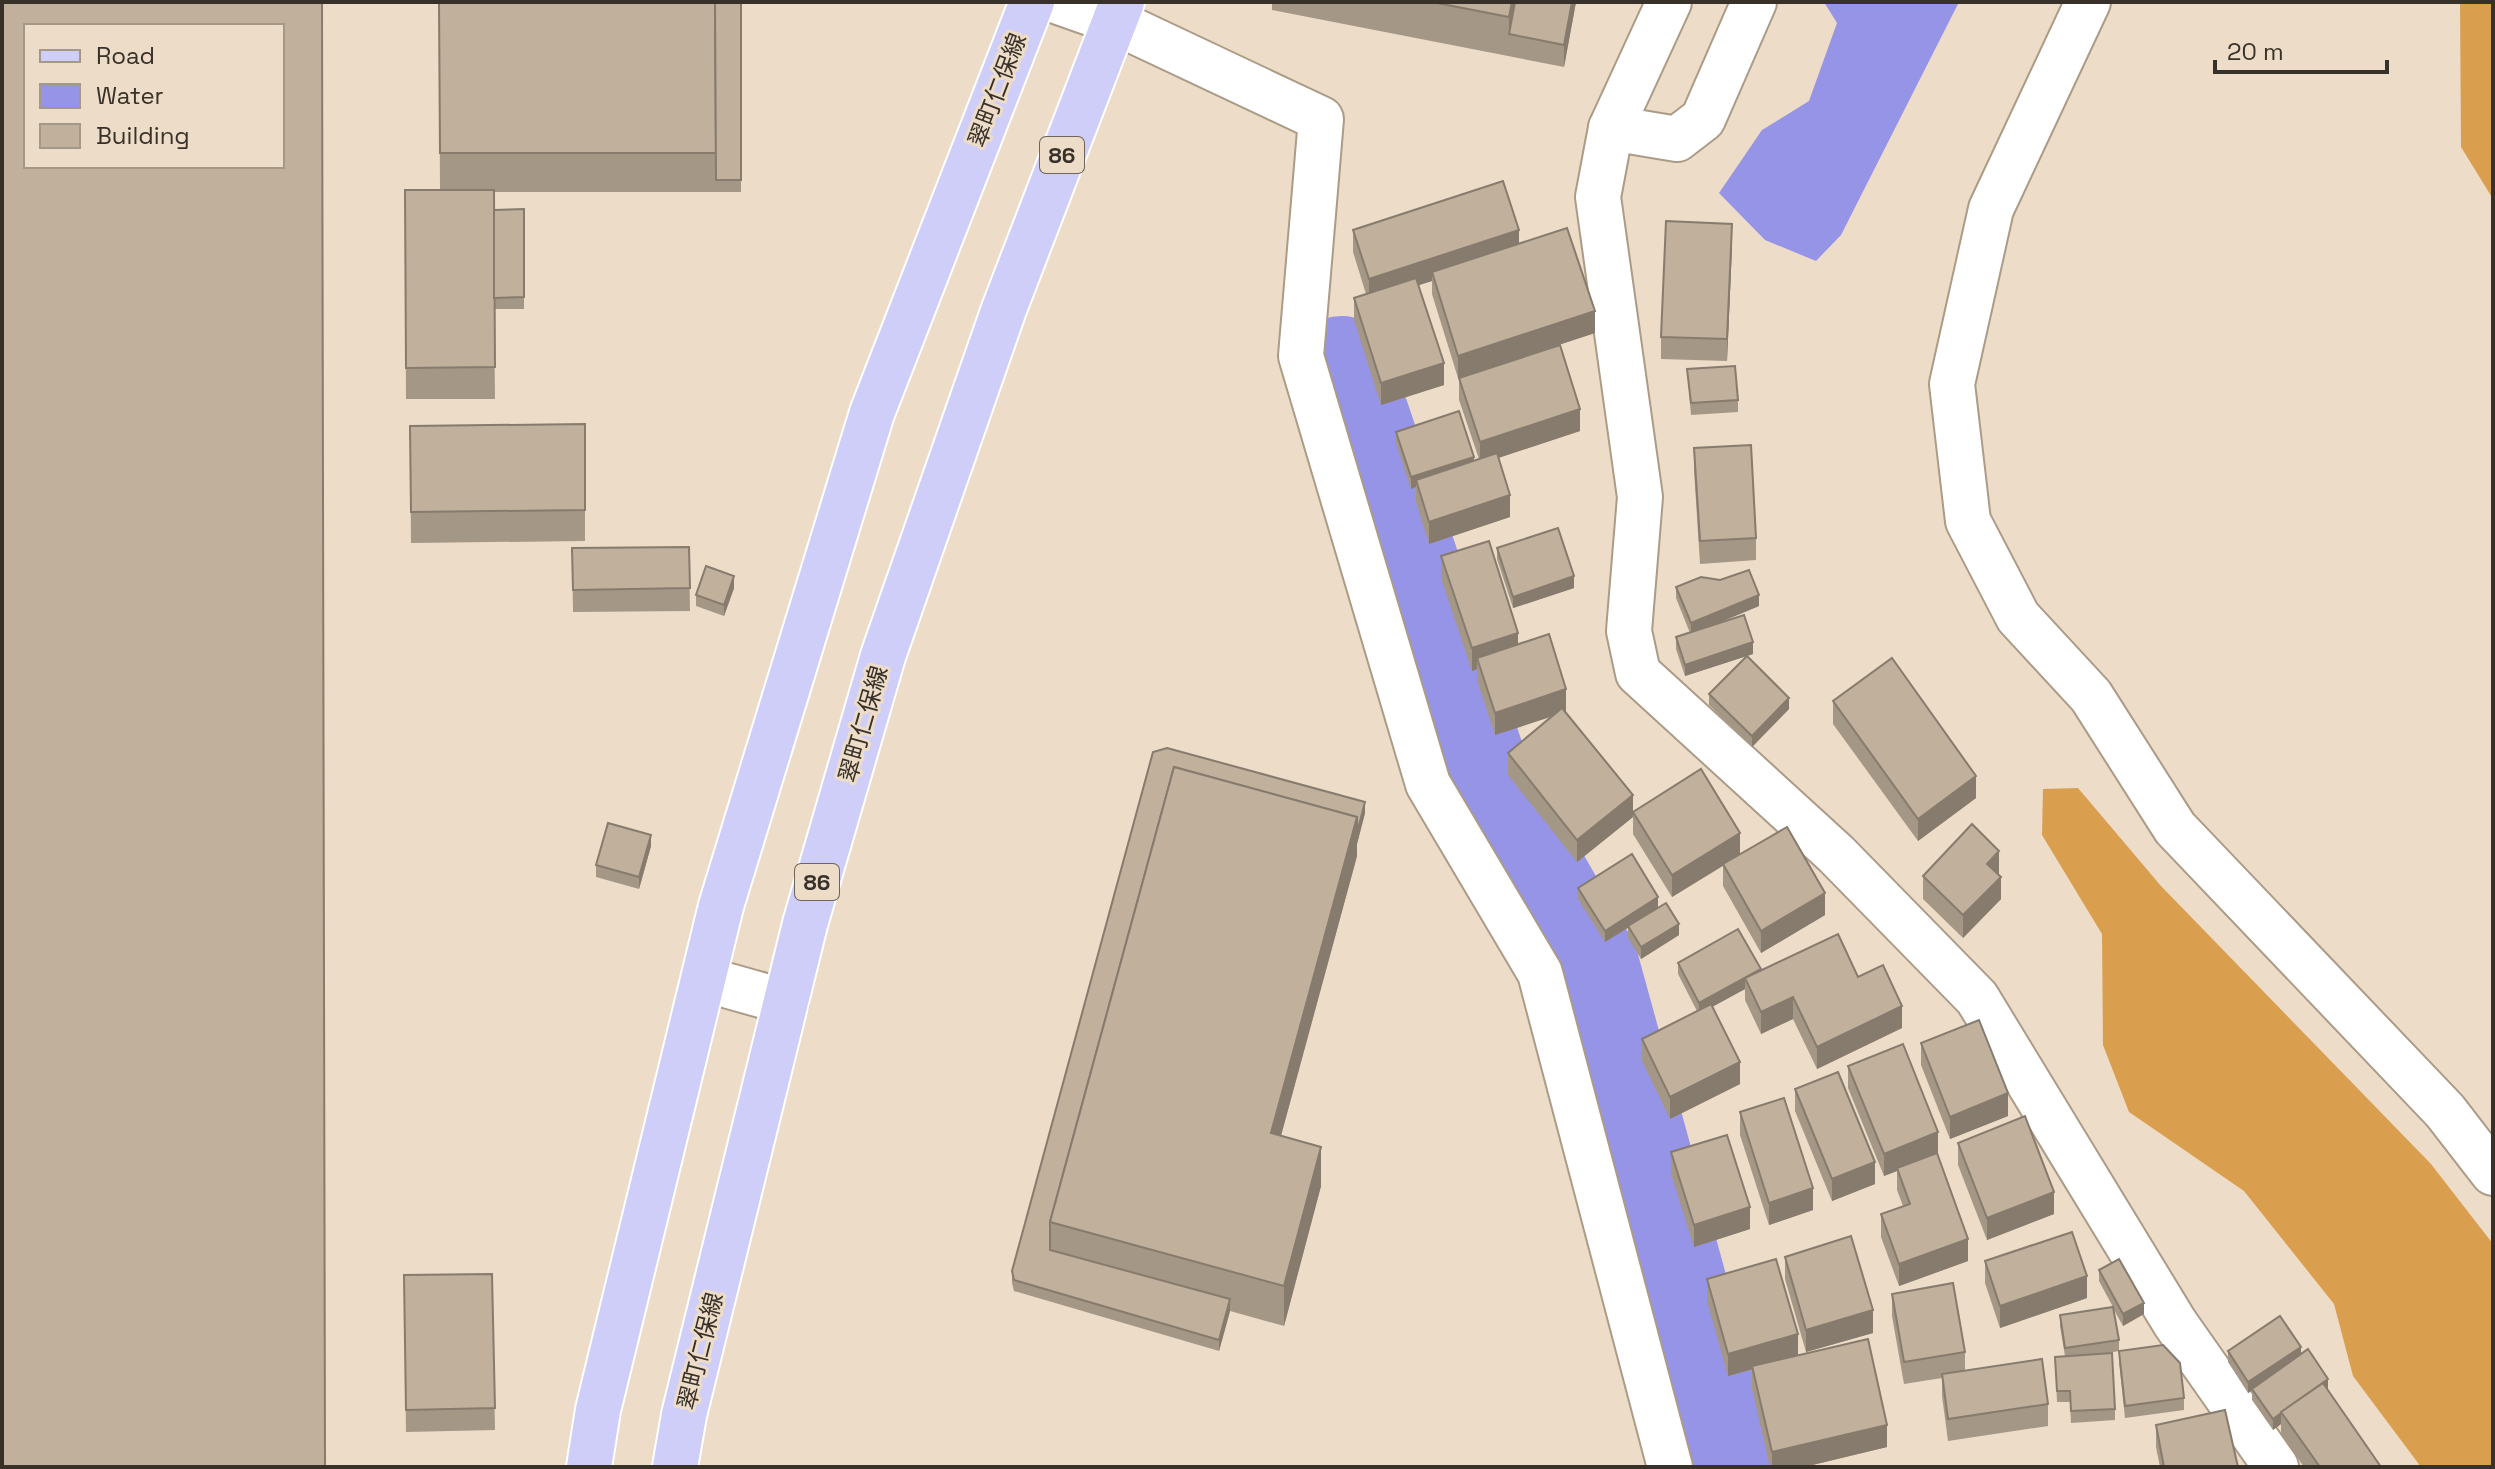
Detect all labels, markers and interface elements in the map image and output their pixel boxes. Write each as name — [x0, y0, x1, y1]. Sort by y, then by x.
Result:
legend — [24, 24, 284, 168]
scale bar — [2215, 24, 2387, 74]
street label: 翠町仁保線 — [961, 28, 1033, 152]
text: 20 m — [2227, 36, 2284, 67]
text: Road — [96, 40, 155, 71]
text: Water — [96, 80, 164, 111]
text: Building — [96, 120, 190, 151]
road number: 86 — [1040, 137, 1084, 173]
street label: 翠町仁保線 — [832, 662, 894, 786]
road number: 86 — [795, 864, 839, 900]
street label: 翠町仁保線 — [670, 1289, 730, 1413]

